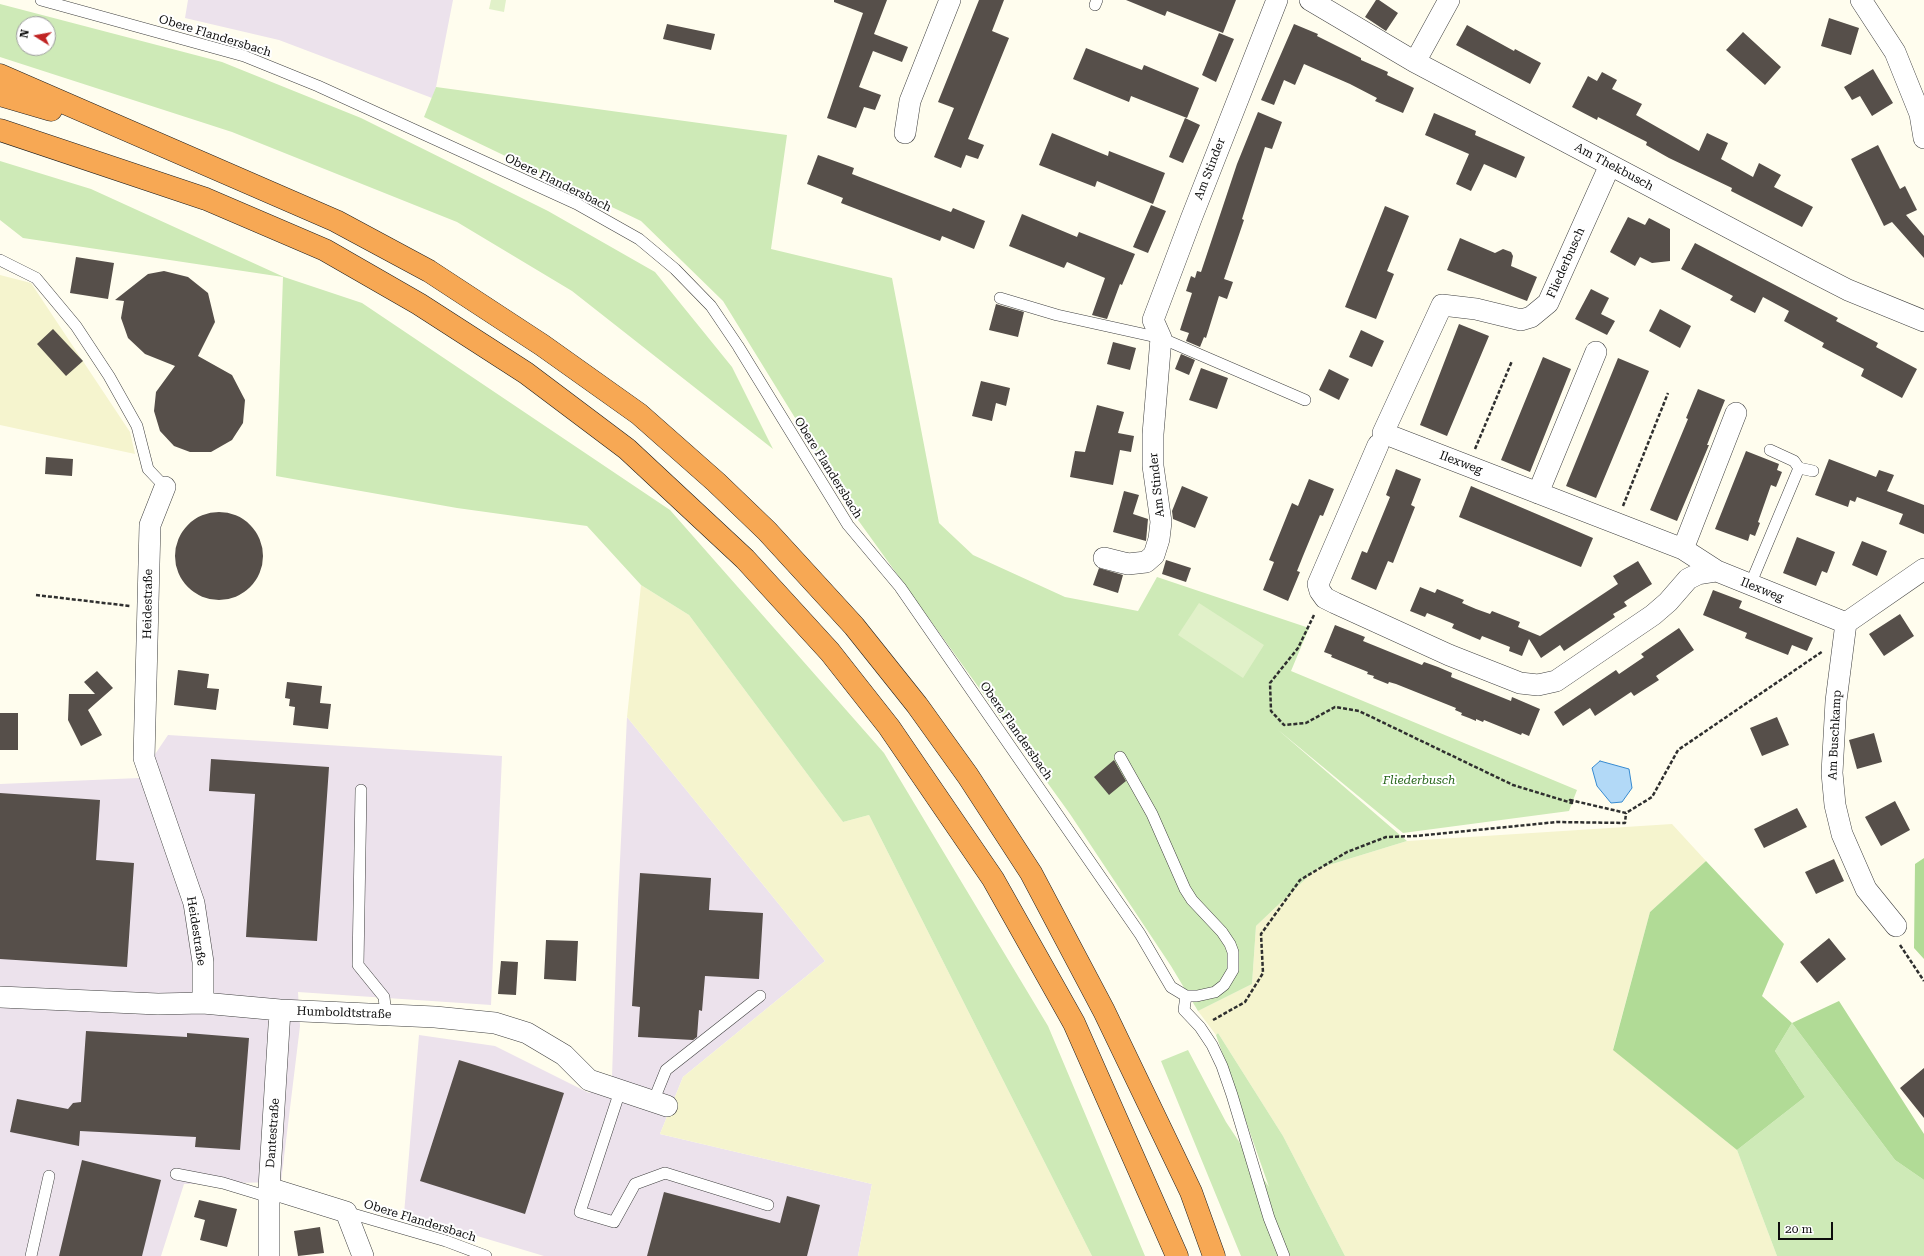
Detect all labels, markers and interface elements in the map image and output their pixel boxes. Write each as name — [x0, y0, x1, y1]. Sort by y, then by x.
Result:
street label: Obere Flandersbach — [157, 12, 273, 60]
north arrow — [16, 16, 56, 56]
text: N — [18, 28, 32, 39]
street label: Am Stinder — [1192, 136, 1228, 202]
street label: Am Thekbusch — [1572, 140, 1656, 194]
street label: Obere Flandersbach — [502, 151, 614, 215]
street label: Fliederbusch — [1544, 225, 1588, 301]
street label: Obere Flandersbach — [791, 415, 865, 521]
street label: Ilexweg — [1437, 448, 1485, 478]
street label: Am Stinder — [1146, 452, 1168, 518]
street label: Heidestraße — [140, 569, 156, 639]
street label: Ilexweg — [1738, 575, 1786, 605]
street label: Obere Flandersbach — [977, 679, 1055, 783]
street label: Am Buschkamp — [1825, 690, 1845, 780]
park label: Fliederbusch — [1383, 773, 1455, 787]
street label: Heidestraße — [183, 895, 209, 967]
street label: Humboldtstraße — [296, 1004, 392, 1022]
street label: Dantestraße — [263, 1098, 283, 1168]
street label: Obere Flandersbach — [362, 1197, 478, 1245]
scale bar — [1780, 1214, 1835, 1240]
text: 20 m — [1785, 1222, 1812, 1236]

